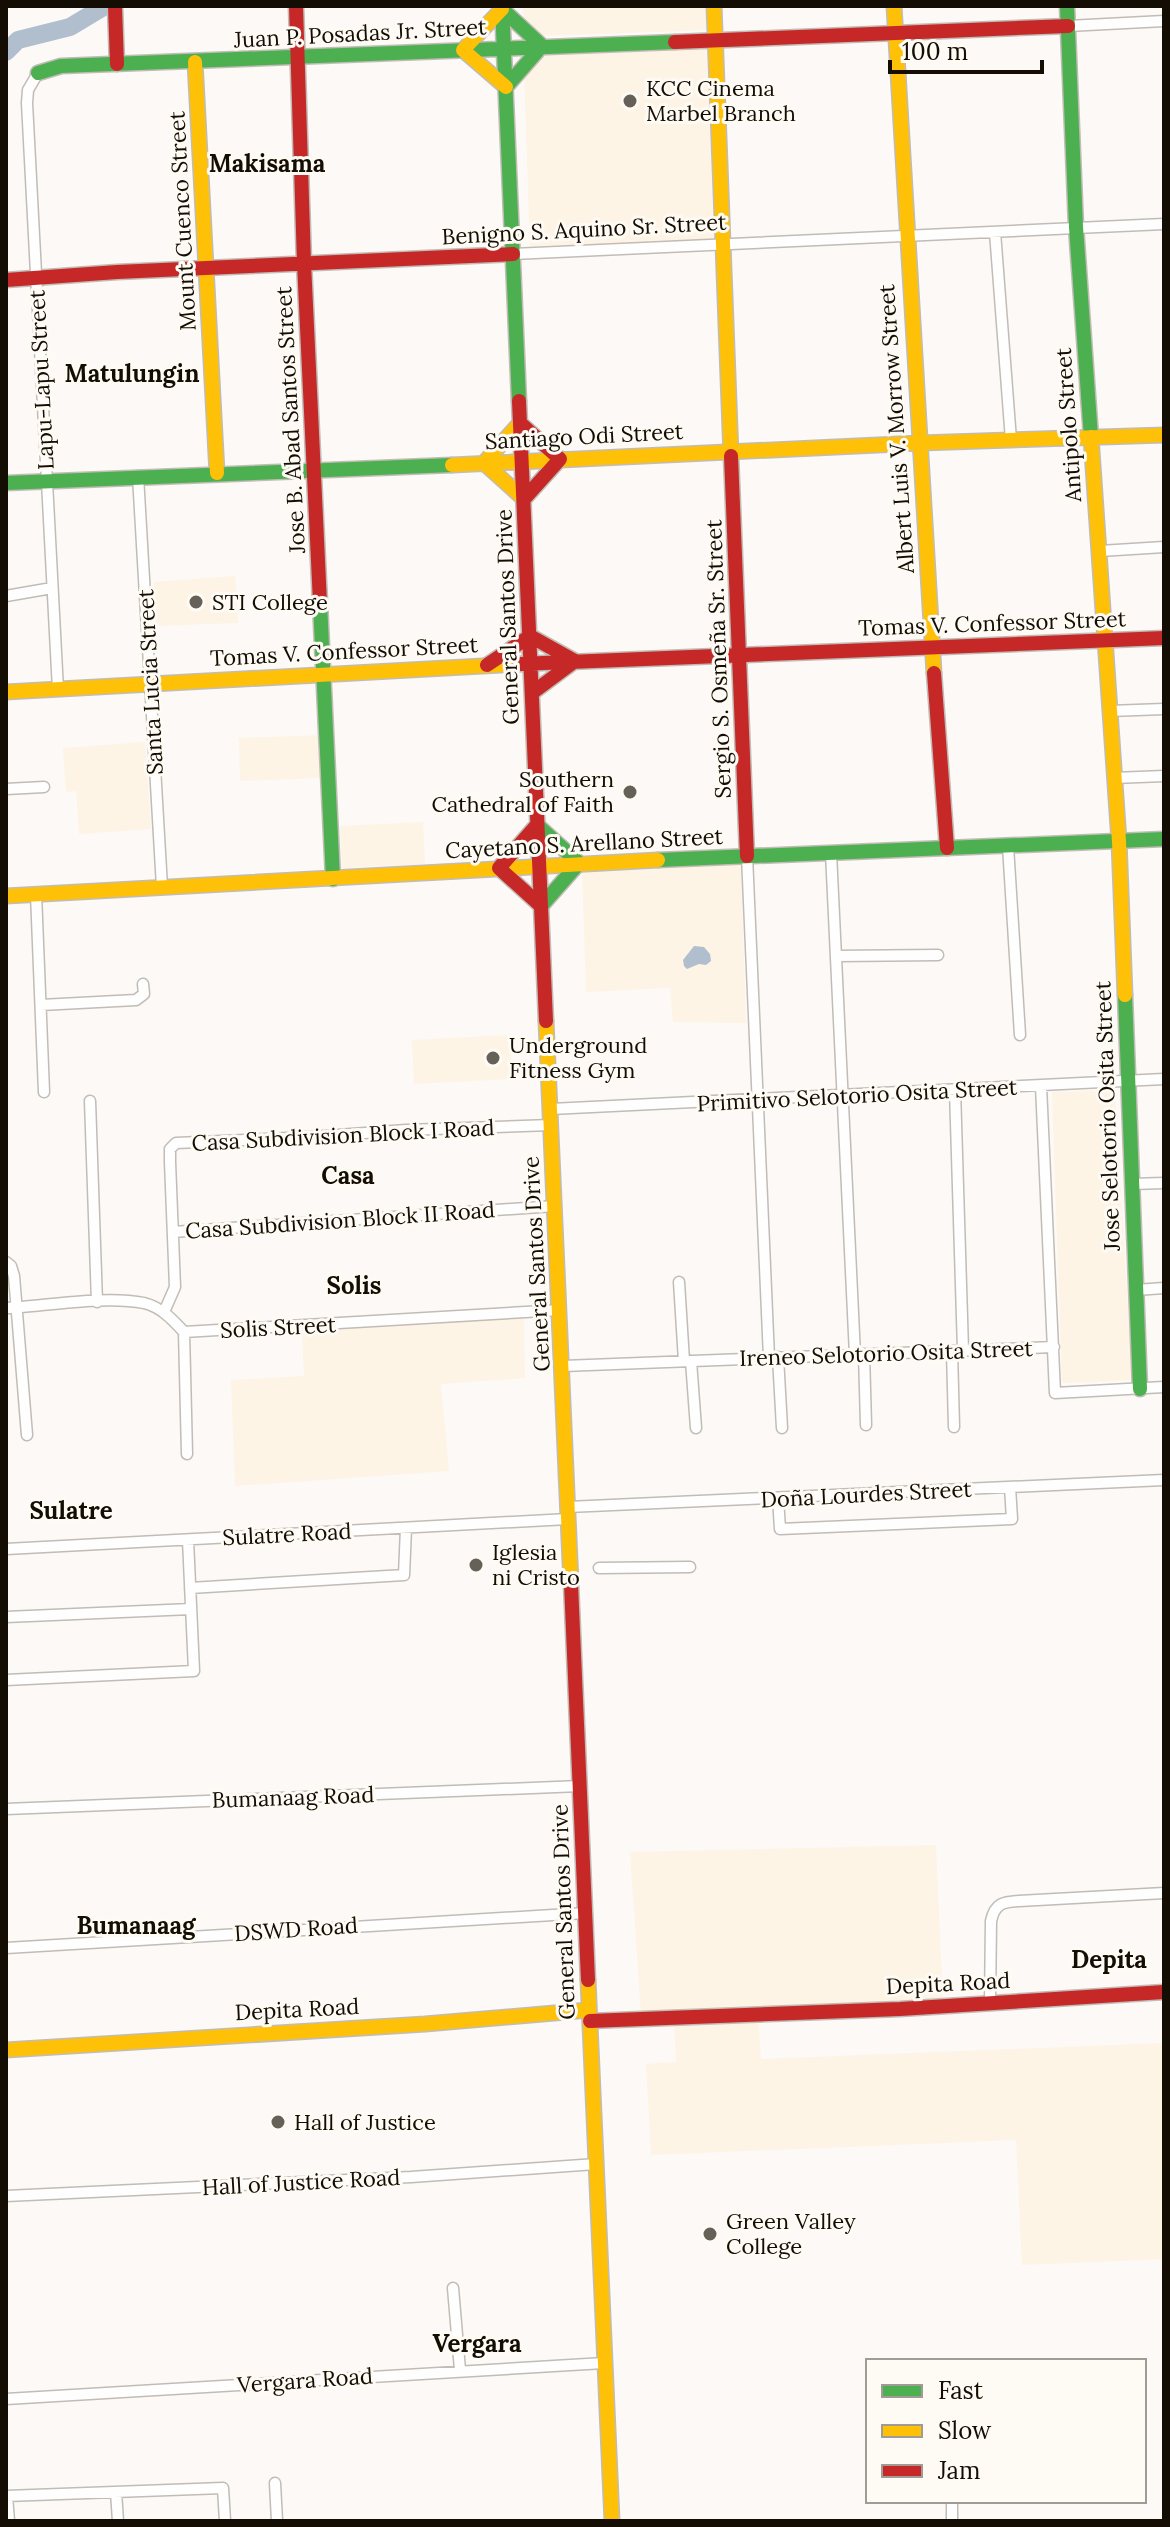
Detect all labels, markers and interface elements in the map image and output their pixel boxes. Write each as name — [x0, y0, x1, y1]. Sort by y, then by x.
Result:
street label: Juan P. Posadas Jr. Street — [232, 12, 487, 54]
scale bar — [890, 24, 1042, 74]
text: 100 m — [902, 36, 968, 67]
place label: KCC Cinema Marbel Branch — [646, 74, 796, 127]
marker: KCC Cinema Marbel Branch — [621, 92, 639, 110]
street label: Mount Cuenco Street — [162, 110, 202, 332]
district label: Makisama — [209, 148, 326, 179]
street label: Benigno S. Aquino Sr. Street — [441, 208, 728, 250]
street label: Albert Luis V. Morrow Street — [872, 283, 920, 576]
street label: Jose B. Abad Santos Street — [269, 285, 311, 555]
street label: Lapu-Lapu Street — [22, 289, 60, 471]
street label: Antipolo Street — [1049, 346, 1087, 504]
district label: Matulungin — [65, 358, 199, 389]
street label: Santiago Odi Street — [484, 417, 684, 455]
street label: General Santos Drive — [489, 509, 525, 725]
street label: Sergio S. Osmeña Sr. Street — [699, 518, 737, 799]
street label: Santa Lucia Street — [131, 588, 169, 776]
place label: STI College — [212, 588, 328, 616]
marker: STI College — [187, 593, 205, 611]
street label: Tomas V. Confessor Street — [858, 604, 1127, 642]
street label: Tomas V. Confessor Street — [209, 630, 479, 672]
place label: Southern Cathedral of Faith — [432, 765, 614, 818]
marker: Southern Cathedral of Faith — [621, 783, 639, 801]
street label: Cayetano S. Arellano Street — [444, 822, 724, 864]
street label: Jose Selotorio Osita Street — [1088, 980, 1126, 1252]
place label: Underground Fitness Gym — [509, 1031, 647, 1084]
marker: Underground Fitness Gym — [484, 1049, 502, 1067]
street label: Primitivo Selotorio Osita Street — [696, 1073, 1018, 1117]
street label: Casa Subdivision Block I Road — [191, 1113, 495, 1157]
street label: General Santos Drive — [516, 1155, 556, 1372]
district label: Casa — [321, 1160, 375, 1191]
street label: Casa Subdivision Block II Road — [184, 1195, 496, 1245]
district label: Solis — [327, 1270, 381, 1301]
street label: Solis Street — [219, 1310, 337, 1344]
street label: Ireneo Selotorio Osita Street — [739, 1334, 1034, 1372]
street label: Doña Lourdes Street — [760, 1474, 973, 1514]
district label: Sulatre — [29, 1495, 113, 1526]
street label: Sulatre Road — [222, 1517, 352, 1551]
place label: Iglesia ni Cristo — [492, 1538, 580, 1591]
marker: Iglesia ni Cristo — [467, 1556, 485, 1574]
street label: Bumanaag Road — [211, 1780, 375, 1814]
street label: General Santos Drive — [545, 1804, 581, 2020]
district label: Bumanaag — [77, 1910, 197, 1941]
street label: DSWD Road — [233, 1911, 359, 1947]
district label: Depita — [1071, 1944, 1147, 1975]
street label: Depita Road — [885, 1966, 1011, 2000]
street label: Depita Road — [234, 1992, 360, 2026]
place label: Hall of Justice — [294, 2108, 436, 2136]
marker: Hall of Justice — [269, 2113, 287, 2131]
street label: Hall of Justice Road — [201, 2163, 401, 2201]
place label: Green Valley College — [726, 2207, 856, 2260]
marker: Green Valley College — [701, 2225, 719, 2243]
district label: Vergara — [432, 2328, 522, 2359]
legend — [866, 2359, 1146, 2503]
street label: Vergara Road — [235, 2361, 374, 2399]
text: Fast — [938, 2375, 984, 2406]
text: Slow — [938, 2415, 992, 2446]
text: Jam — [937, 2455, 980, 2486]

